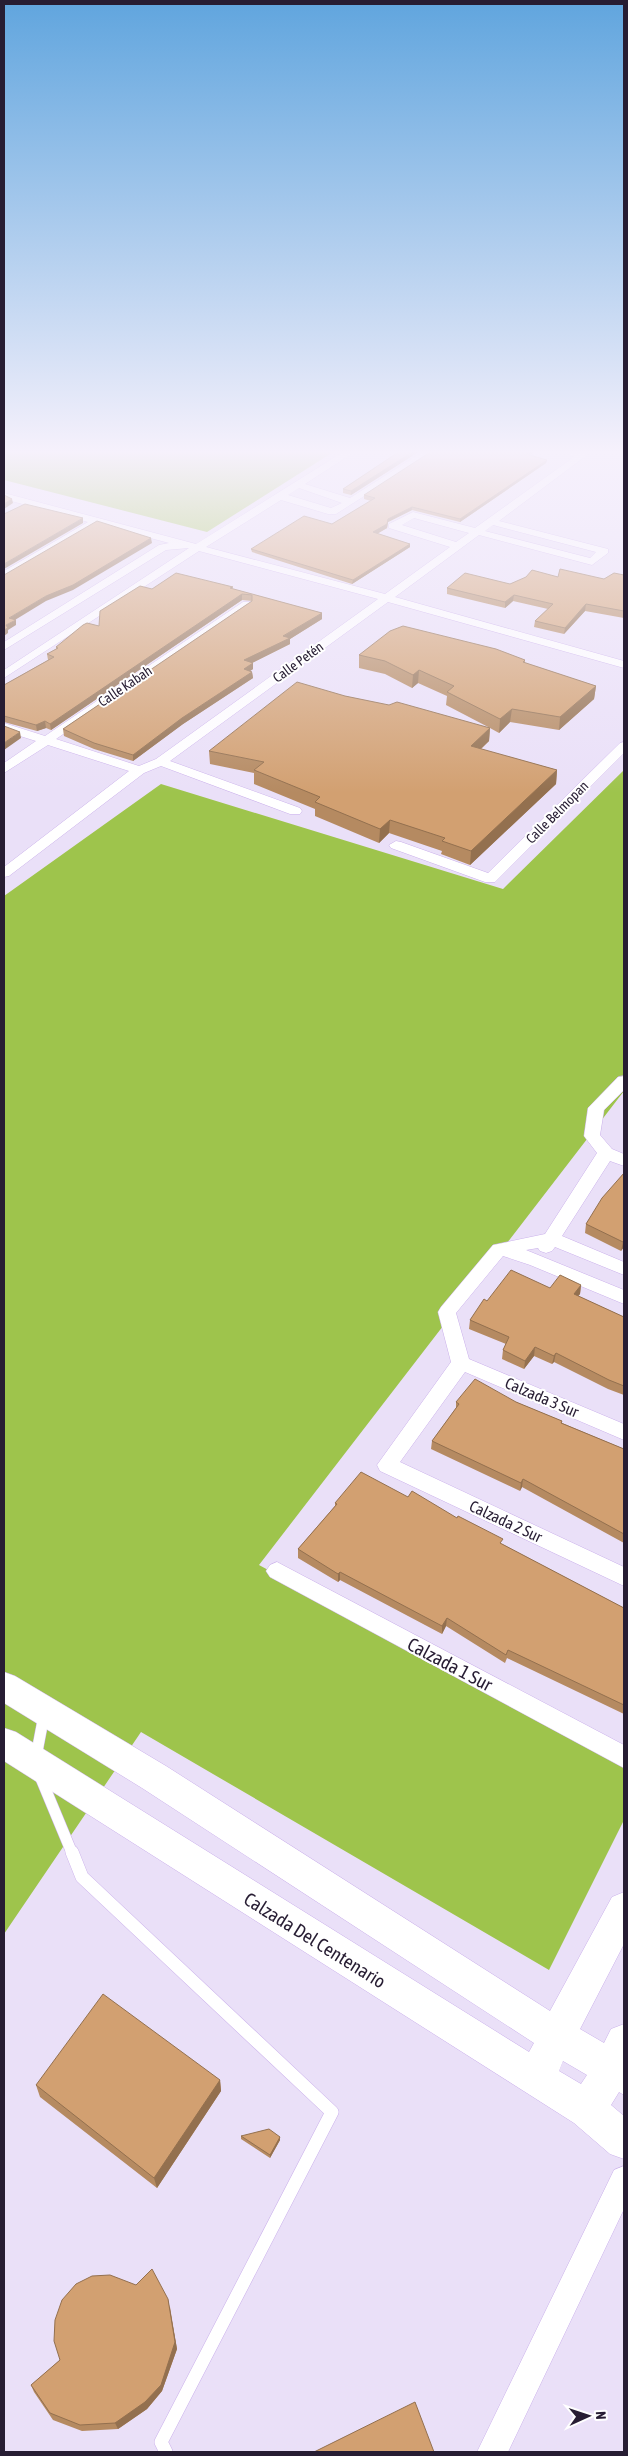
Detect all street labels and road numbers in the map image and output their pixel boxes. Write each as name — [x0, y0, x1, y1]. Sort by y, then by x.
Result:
street label: Calle Petén — [270, 638, 326, 686]
street label: Calle Kabah — [95, 662, 155, 710]
street label: Calle Belmopan — [522, 777, 592, 847]
street label: Calzada 3 Sur — [502, 1373, 582, 1421]
street label: Calzada 2 Sur — [467, 1496, 545, 1546]
street label: Calzada 1 Sur — [404, 1632, 496, 1696]
street label: Calzada Del Centenario — [240, 1888, 390, 1992]

